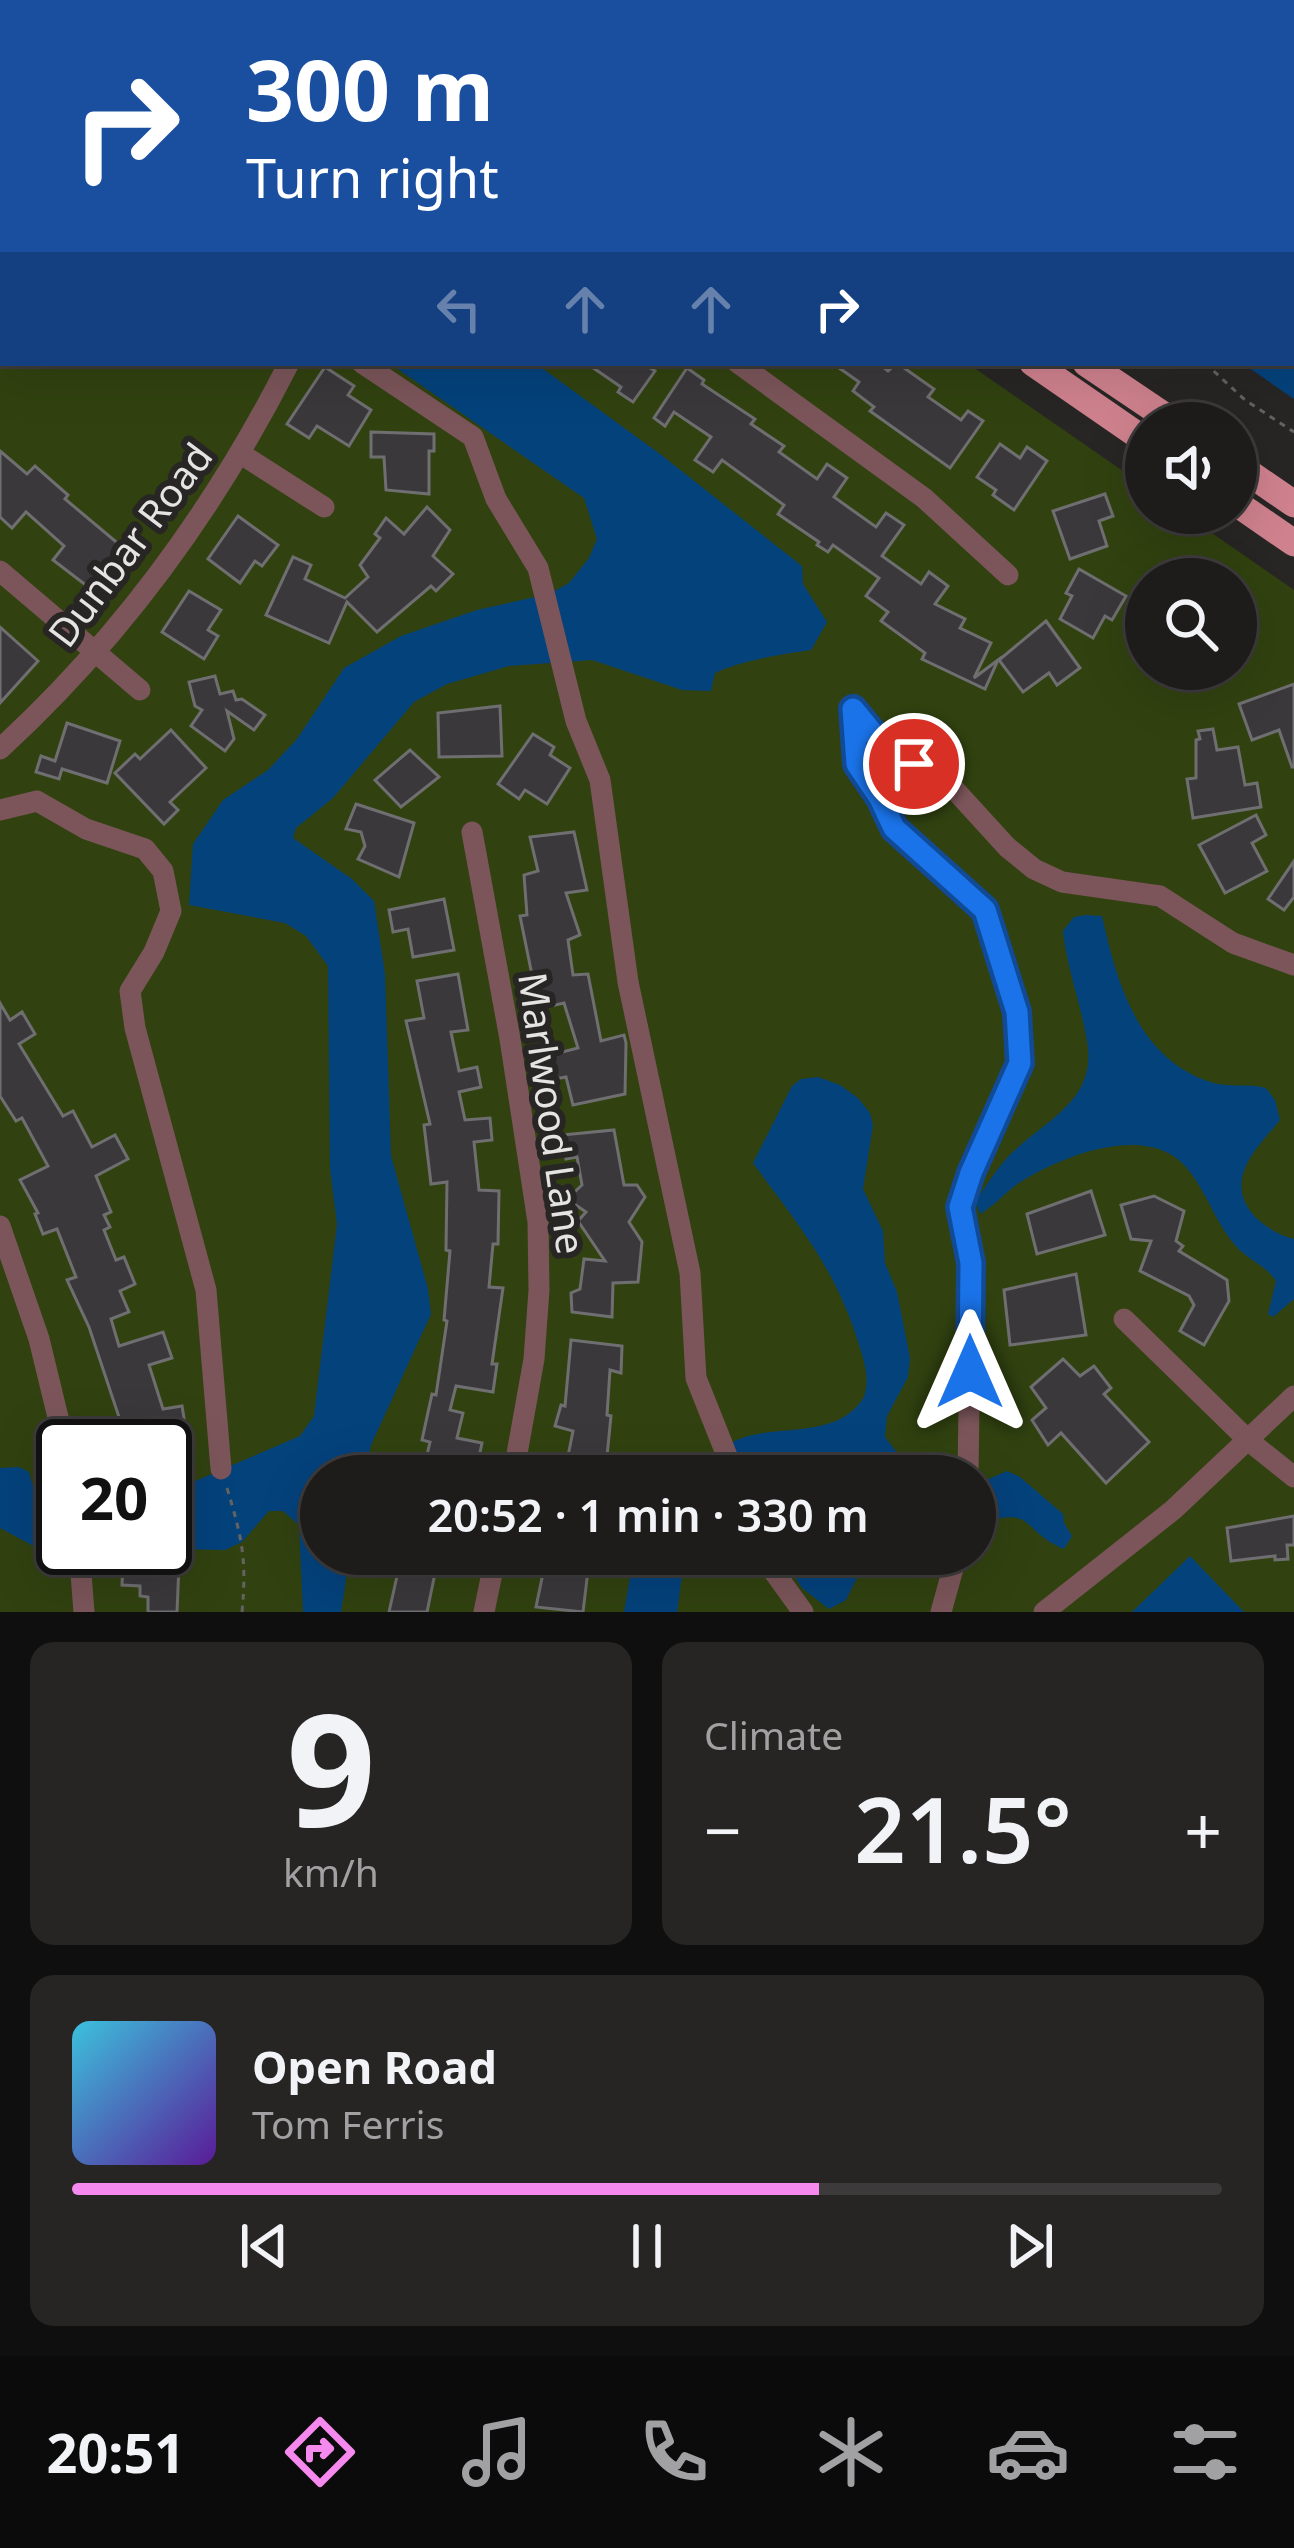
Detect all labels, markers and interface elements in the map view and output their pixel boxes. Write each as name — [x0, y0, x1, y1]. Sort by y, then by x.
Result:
text: 300 m — [246, 31, 494, 146]
icon: right — [48, 48, 204, 204]
text: Turn right — [246, 140, 499, 214]
icon: left — [426, 276, 492, 342]
icon: ahead — [552, 276, 618, 342]
icon: ahead — [678, 276, 744, 342]
icon: right — [804, 276, 870, 342]
map controls — [1125, 402, 1257, 690]
button: sound — [1125, 402, 1257, 534]
street label: Dunbar Road — [35, 431, 223, 657]
button: search — [1125, 558, 1257, 690]
pin — [863, 713, 965, 815]
icon: arrive — [881, 731, 947, 797]
street label: Marlwood Lane — [507, 969, 599, 1257]
position arrow — [907, 1309, 1033, 1435]
speed limit sign: 20 — [36, 1419, 192, 1575]
text: 20:52 · 1 min · 330 m — [427, 1484, 869, 1545]
text: 9 — [286, 1660, 376, 1873]
text: Climate — [704, 1708, 843, 1761]
text: 21.5° — [854, 1767, 1072, 1889]
text: − — [704, 1784, 742, 1874]
text: + — [1184, 1784, 1222, 1874]
text: km/h — [283, 1845, 379, 1898]
text: Open Road — [252, 2036, 497, 2097]
text: Tom Ferris — [252, 2097, 444, 2150]
icon: previous — [231, 2213, 297, 2279]
icon: pause — [614, 2213, 680, 2279]
icon: next — [997, 2213, 1063, 2279]
icon: directions — [278, 2410, 362, 2494]
icon: music — [455, 2410, 539, 2494]
icon: phone — [632, 2410, 716, 2494]
icon: climate — [809, 2410, 893, 2494]
icon: car — [986, 2410, 1070, 2494]
icon: filters — [1163, 2410, 1247, 2494]
text: 20:51 — [47, 2415, 185, 2489]

